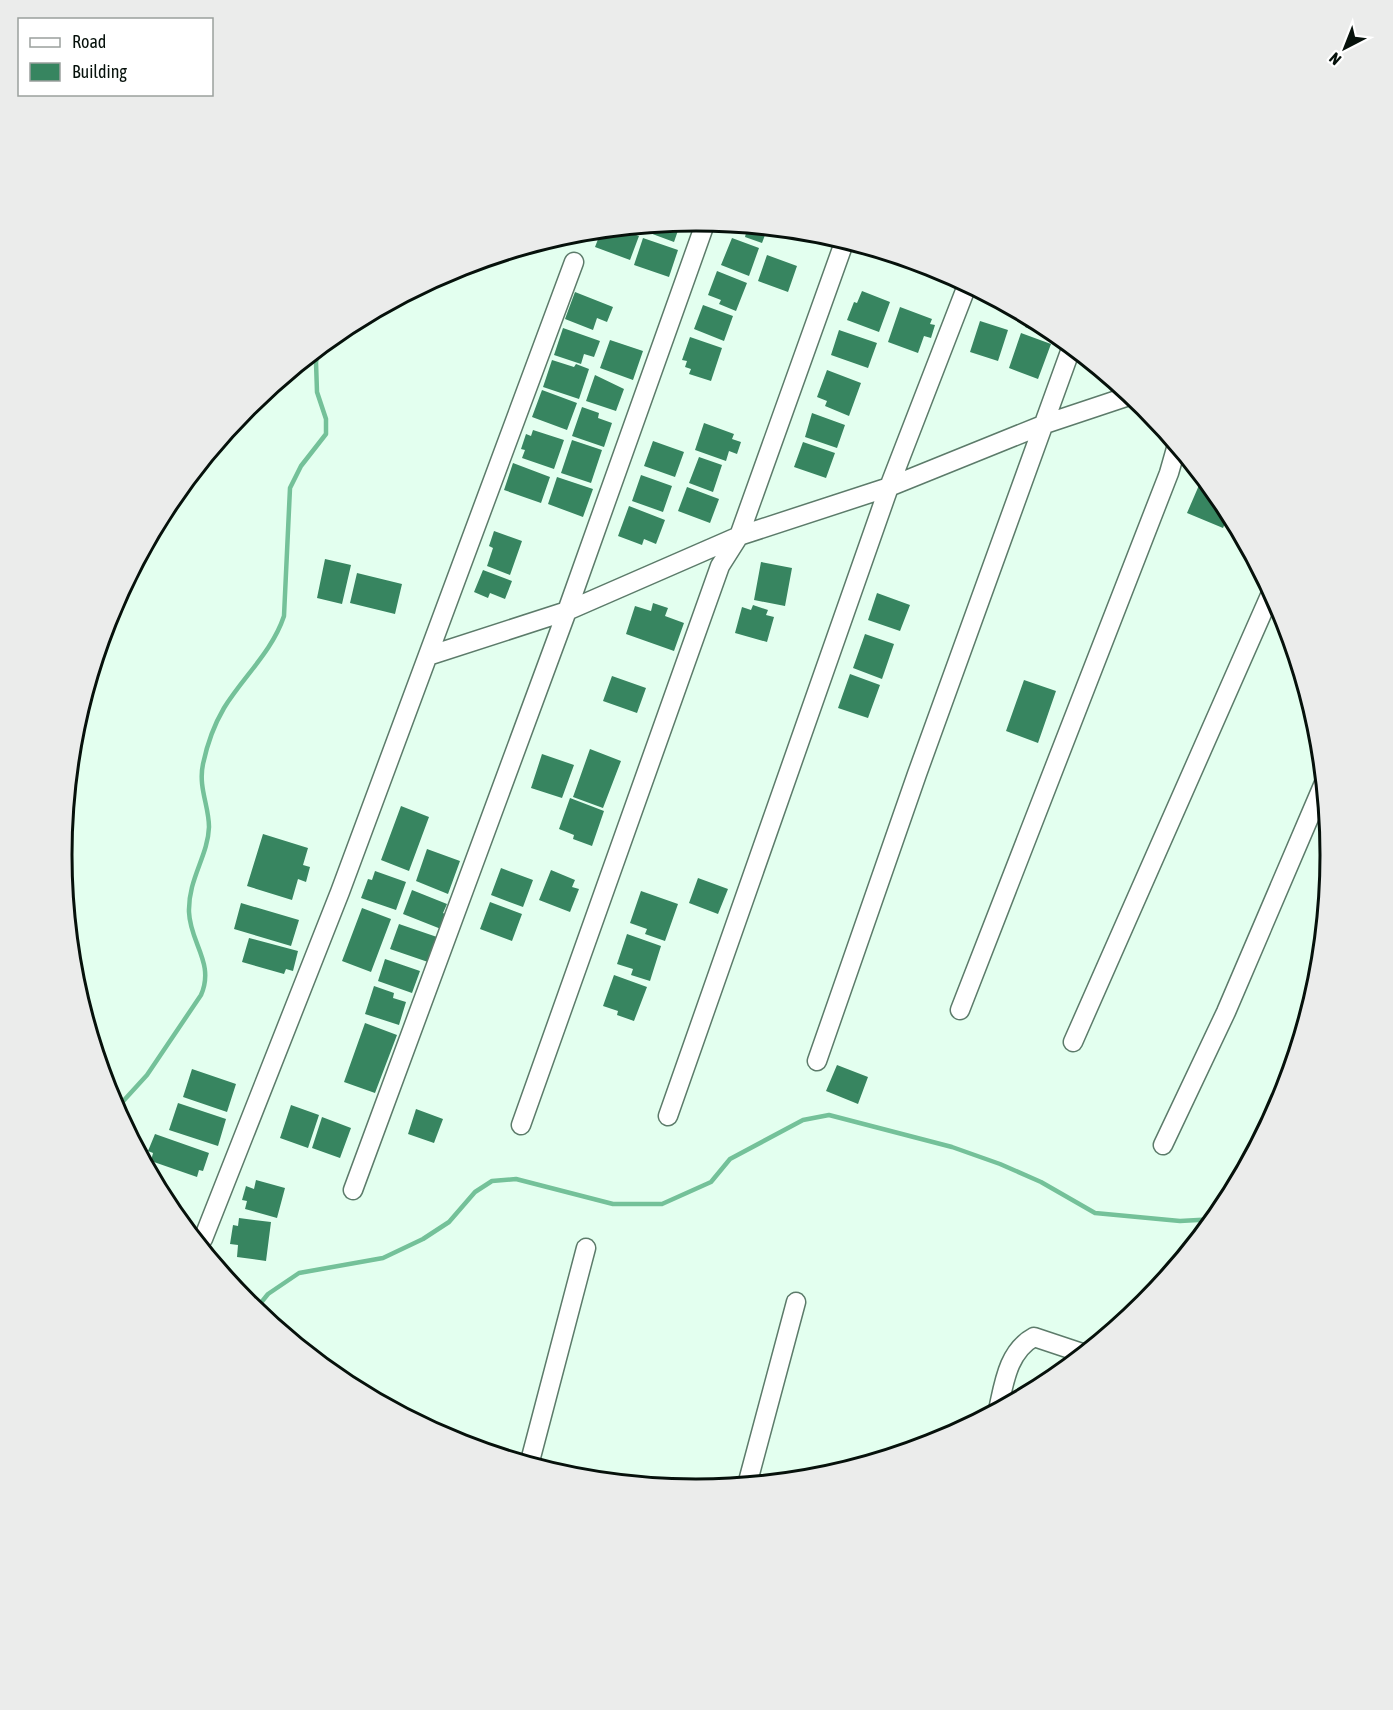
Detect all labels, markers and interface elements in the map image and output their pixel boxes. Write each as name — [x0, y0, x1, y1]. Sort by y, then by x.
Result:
legend — [18, 18, 213, 96]
north arrow — [1315, 18, 1375, 78]
text: Road — [72, 31, 106, 52]
text: N — [1325, 49, 1344, 69]
text: Building — [72, 61, 127, 82]

